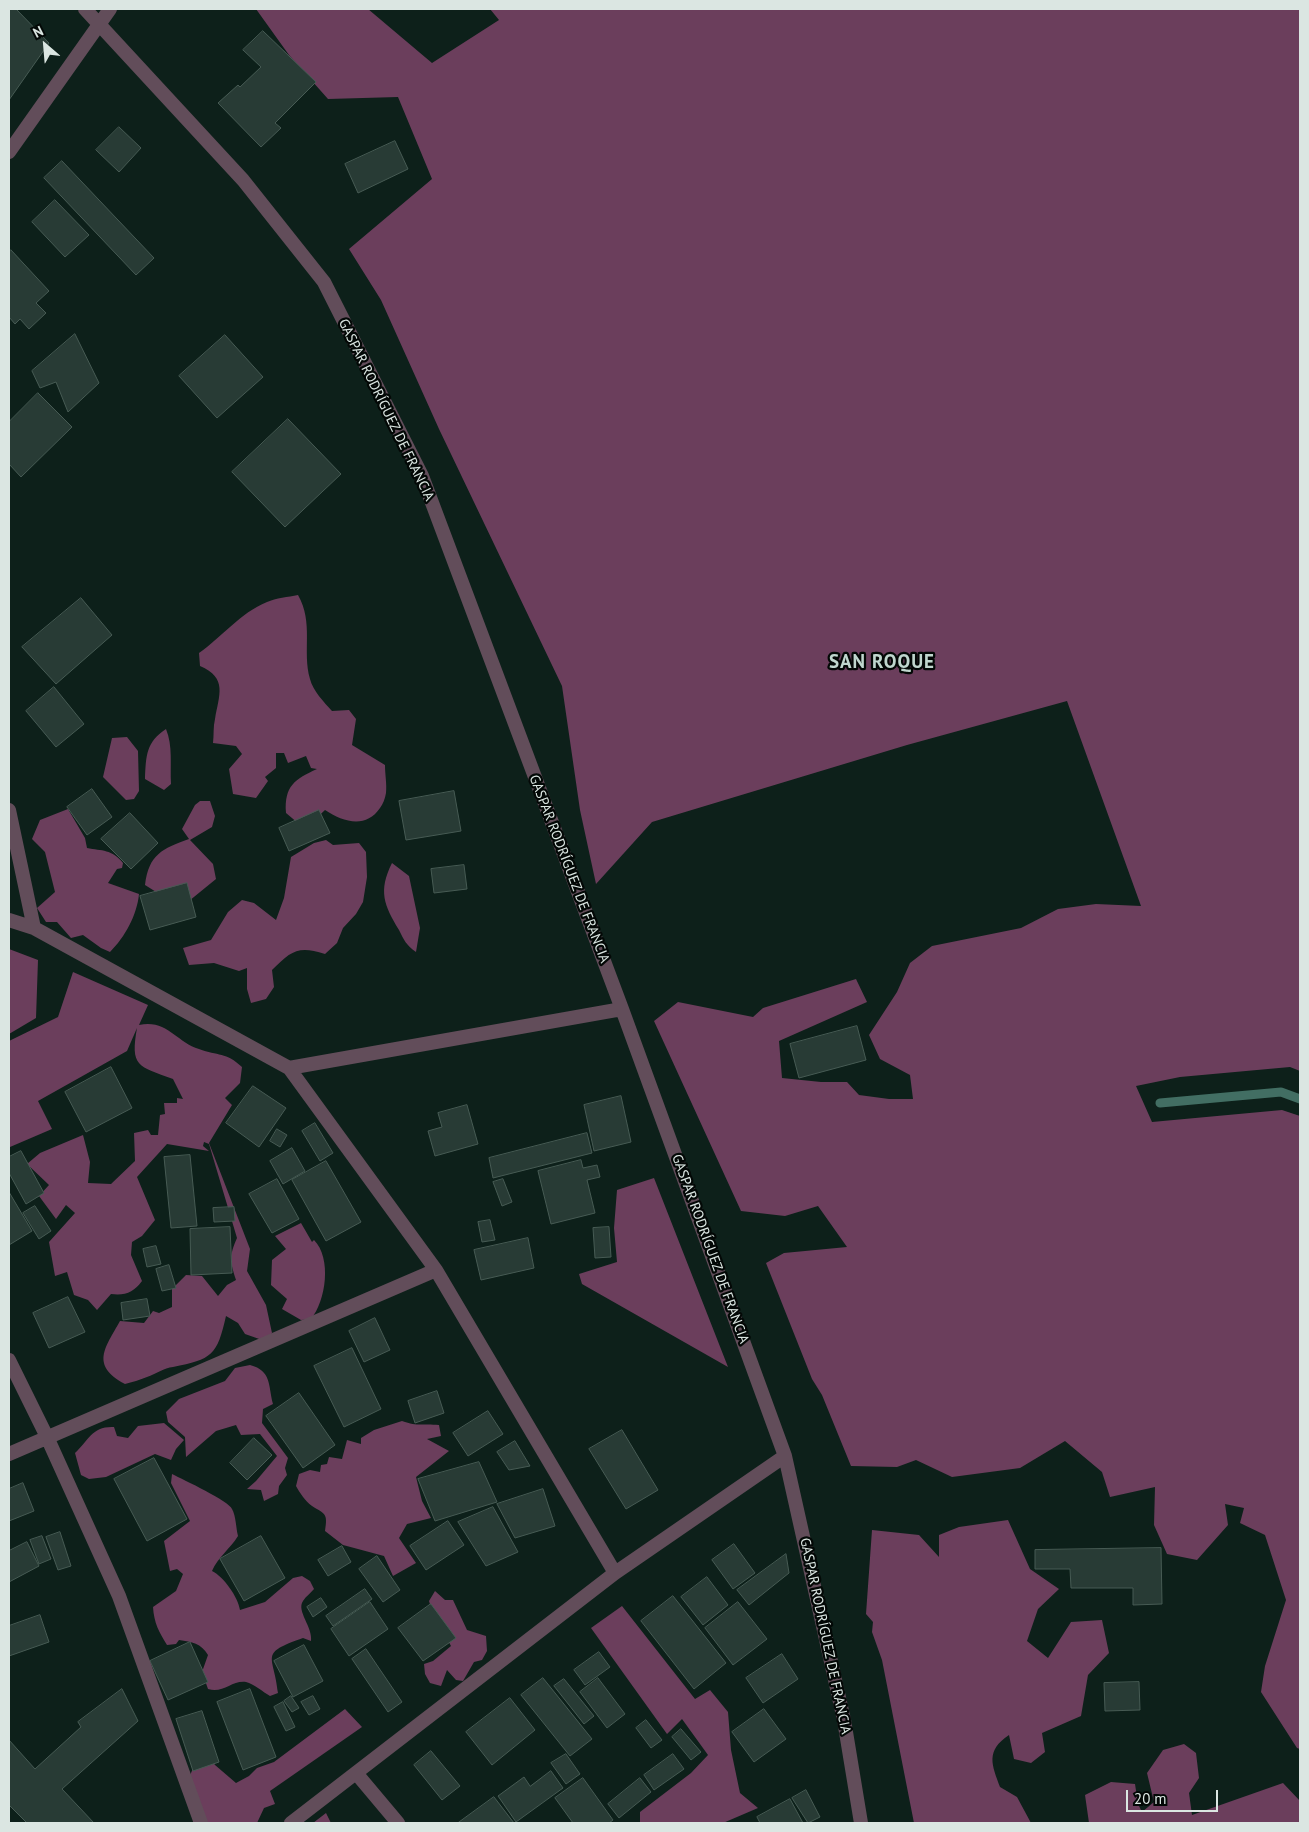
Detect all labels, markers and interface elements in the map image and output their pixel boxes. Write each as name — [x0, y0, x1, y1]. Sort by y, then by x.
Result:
north arrow — [20, 20, 70, 70]
text: N — [30, 22, 46, 42]
street label: GASPAR RODRÍGUEZ DE FRANCIA — [335, 316, 437, 504]
district label: SAN ROQUE — [828, 652, 936, 674]
street label: GASPAR RODRÍGUEZ DE FRANCIA — [525, 772, 613, 966]
street label: GASPAR RODRÍGUEZ DE FRANCIA — [668, 1152, 752, 1346]
street label: GASPAR RODRÍGUEZ DE FRANCIA — [796, 1536, 854, 1736]
scale bar — [1129, 1780, 1222, 1812]
text: 20 m — [1134, 1789, 1167, 1808]

